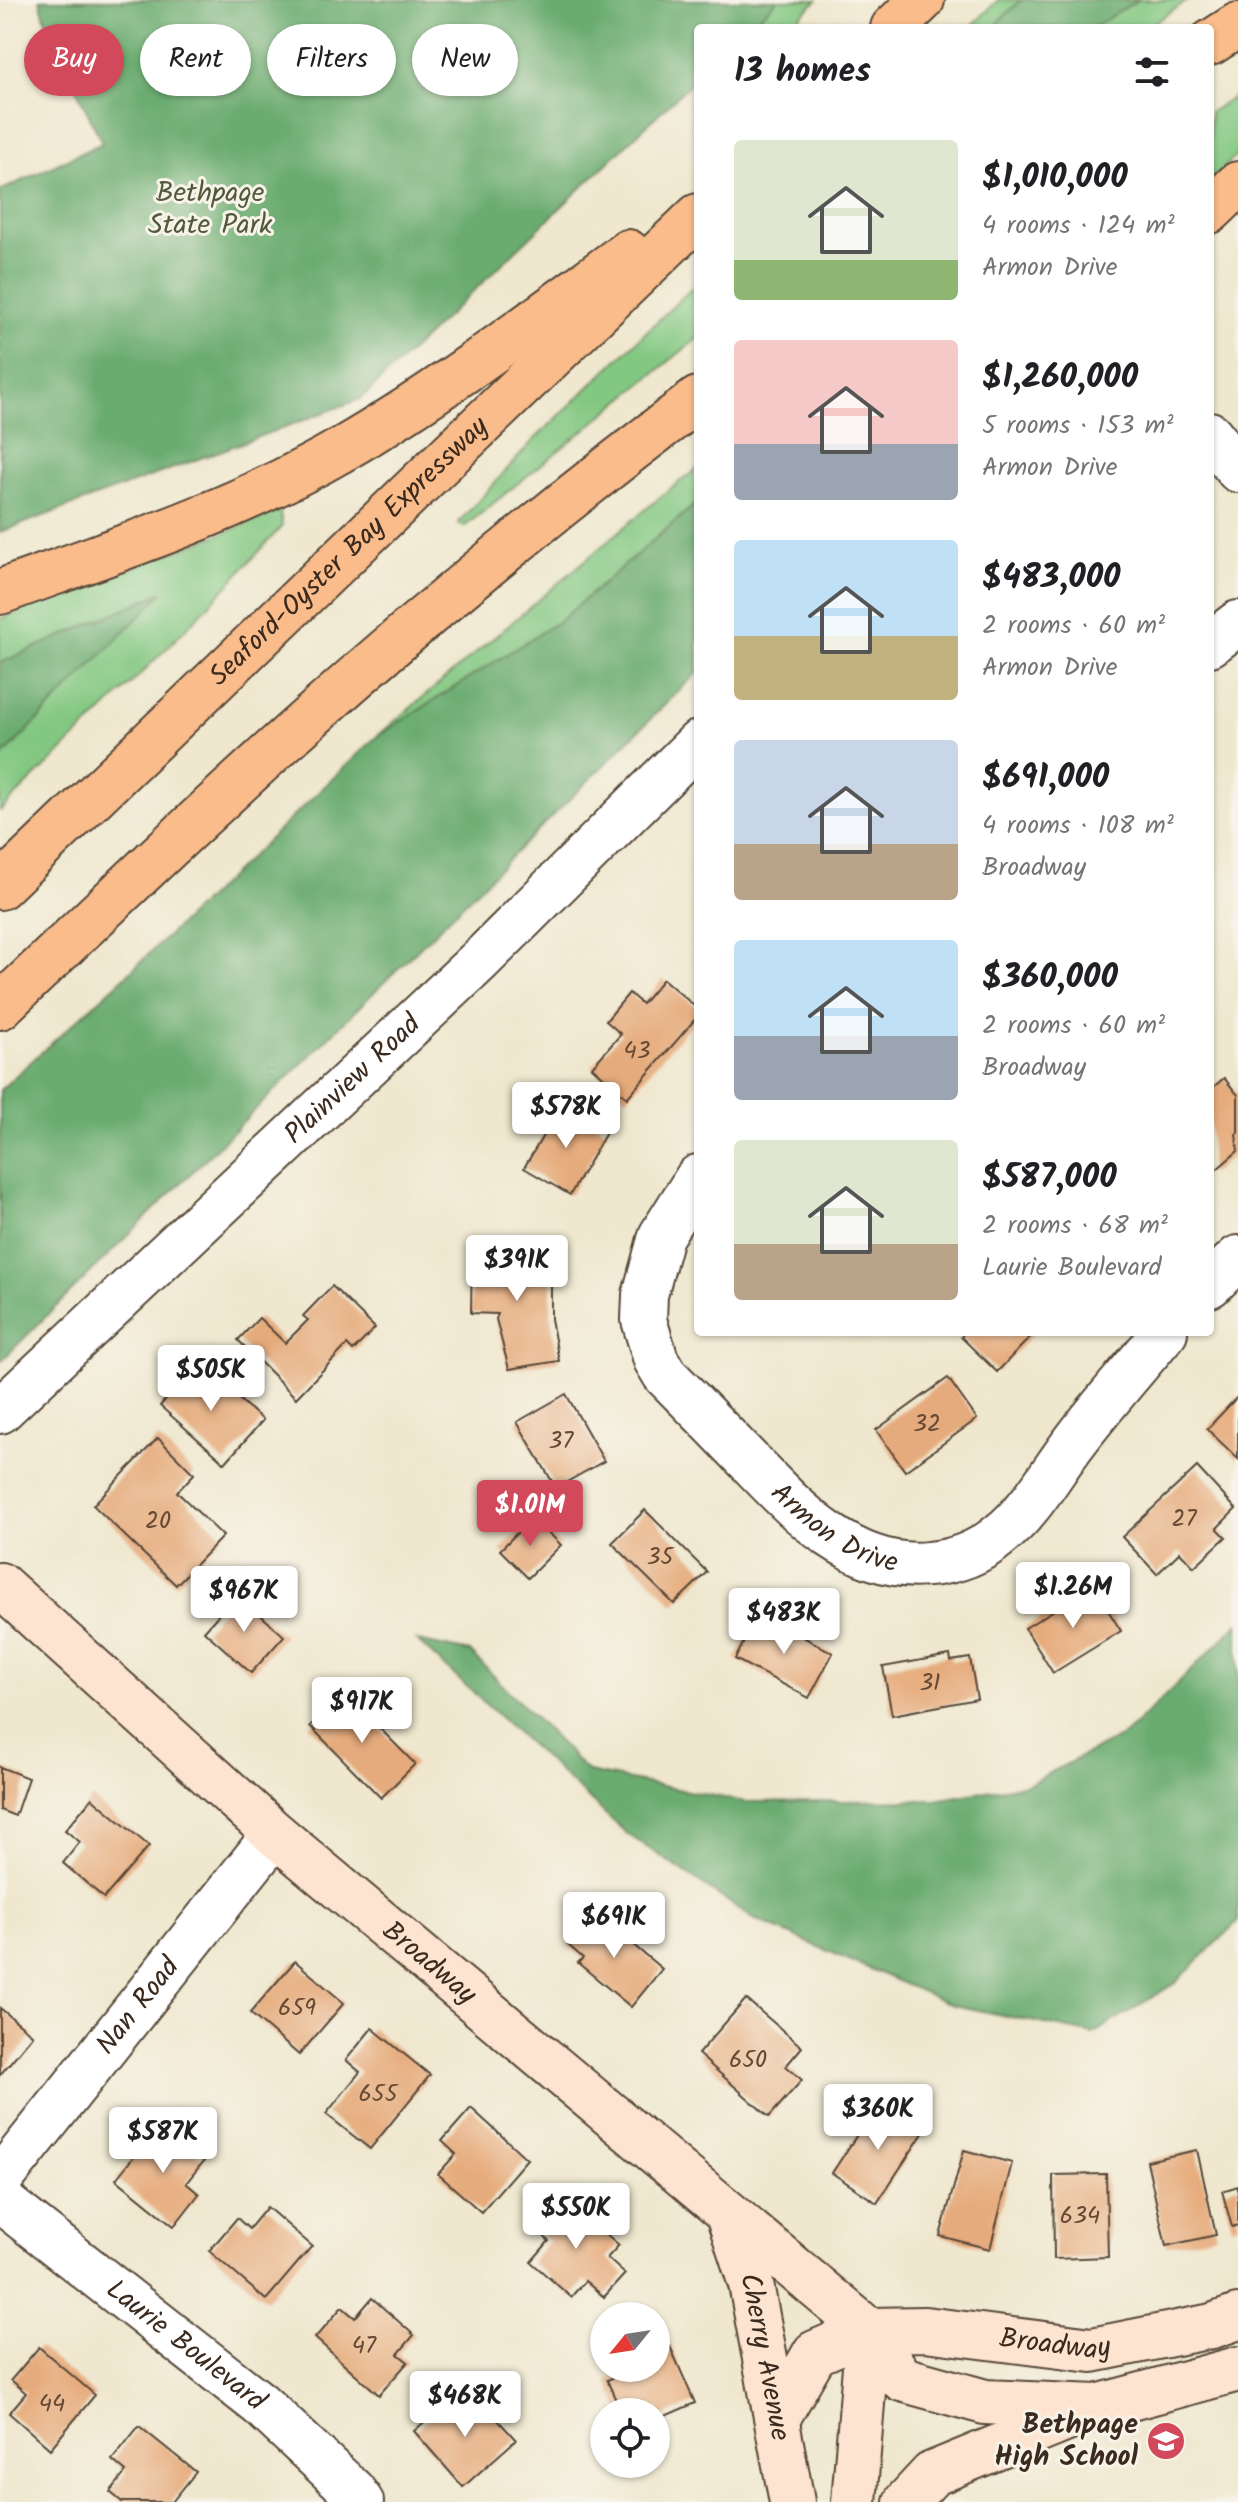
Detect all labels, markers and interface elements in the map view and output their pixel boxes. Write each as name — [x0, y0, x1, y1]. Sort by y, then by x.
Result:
chip: Buy — [24, 24, 124, 96]
chip: Rent — [140, 24, 251, 96]
chip: Filters — [267, 24, 396, 96]
chip: New — [412, 24, 518, 96]
text: 13 homes — [734, 45, 871, 99]
icon: filters — [1130, 50, 1174, 94]
text: $1,010,000 — [982, 151, 1128, 205]
park label: Bethpage State Park — [148, 171, 273, 248]
icon: home — [798, 172, 894, 268]
text: 4 rooms · 124 m² — [982, 205, 1174, 247]
text: Armon Drive — [982, 247, 1117, 289]
text: $1,260,000 — [982, 351, 1138, 405]
icon: home — [798, 372, 894, 468]
street label: Seaford-Oyster Bay Expressway — [198, 405, 500, 697]
text: 5 rooms · 153 m² — [982, 405, 1173, 447]
text: Armon Drive — [982, 447, 1117, 489]
text: $483,000 — [982, 551, 1121, 605]
icon: home — [798, 572, 894, 668]
text: 2 rooms · 60 m² — [982, 605, 1165, 647]
text: Armon Drive — [982, 647, 1117, 689]
text: $691,000 — [982, 751, 1109, 805]
icon: home — [798, 772, 894, 868]
text: 4 rooms · 108 m² — [982, 805, 1174, 847]
text: Broadway — [982, 847, 1086, 889]
text: $360,000 — [982, 951, 1118, 1005]
icon: home — [798, 972, 894, 1068]
street label: Plainview Road — [274, 1003, 432, 1156]
text: 2 rooms · 60 m² — [982, 1005, 1165, 1047]
house number: 43 — [624, 1032, 650, 1071]
text: Broadway — [982, 1047, 1086, 1089]
pin: $578K — [510, 1082, 622, 1150]
text: $578K — [530, 1087, 602, 1129]
text: $587,000 — [982, 1151, 1117, 1205]
icon: home — [798, 1172, 894, 1268]
text: 2 rooms · 68 m² — [982, 1205, 1168, 1247]
pin: $391K — [461, 1235, 573, 1303]
text: $391K — [484, 1240, 550, 1282]
text: Laurie Boulevard — [982, 1247, 1161, 1289]
pin: $505K — [155, 1345, 267, 1413]
text: $505K — [176, 1350, 246, 1392]
house number: 32 — [913, 1405, 941, 1444]
house number: 37 — [549, 1422, 574, 1461]
street label: Armon Drive — [759, 1472, 902, 1586]
pin: $1.01M — [465, 1480, 595, 1548]
text: $1.01M — [495, 1485, 565, 1527]
house number: 27 — [1171, 1500, 1197, 1539]
house number: 20 — [145, 1502, 171, 1541]
house number: 35 — [647, 1538, 675, 1577]
pin: $1.26M — [1008, 1562, 1138, 1630]
pin: $967K — [188, 1566, 300, 1634]
text: $1.26M — [1034, 1567, 1112, 1609]
text: $967K — [209, 1571, 279, 1613]
pin: $483K — [728, 1588, 840, 1656]
text: $483K — [747, 1593, 821, 1635]
house number: 31 — [919, 1664, 941, 1703]
pin: $917K — [306, 1677, 418, 1745]
text: $917K — [330, 1682, 394, 1724]
pin: $691K — [558, 1892, 670, 1960]
text: $691K — [581, 1897, 647, 1939]
street label: Broadway — [372, 1910, 487, 2017]
street label: Nan Road — [85, 1947, 192, 2065]
house number: 659 — [278, 1989, 316, 2028]
house number: 650 — [729, 2041, 767, 2080]
house number: 655 — [358, 2075, 400, 2114]
pin: $360K — [822, 2084, 934, 2152]
text: $360K — [842, 2089, 914, 2131]
pin: $587K — [107, 2107, 219, 2175]
text: $587K — [127, 2112, 199, 2154]
pin: $550K — [520, 2183, 632, 2251]
text: $550K — [541, 2188, 611, 2230]
house number: 634 — [1060, 2197, 1100, 2236]
street label: Cherry Avenue — [726, 2267, 803, 2445]
street label: Laurie Boulevard — [96, 2268, 276, 2424]
north arrow — [590, 2302, 670, 2382]
map controls — [590, 2302, 670, 2478]
street label: Broadway — [997, 2316, 1116, 2373]
house number: 47 — [352, 2327, 377, 2366]
pin: $468K — [409, 2371, 521, 2439]
text: $468K — [428, 2376, 502, 2418]
house number: 44 — [39, 2385, 65, 2424]
button: locate — [590, 2398, 670, 2478]
place label: Bethpage High School — [995, 2403, 1139, 2480]
school or university icon: Bethpage High School — [1145, 2420, 1187, 2462]

